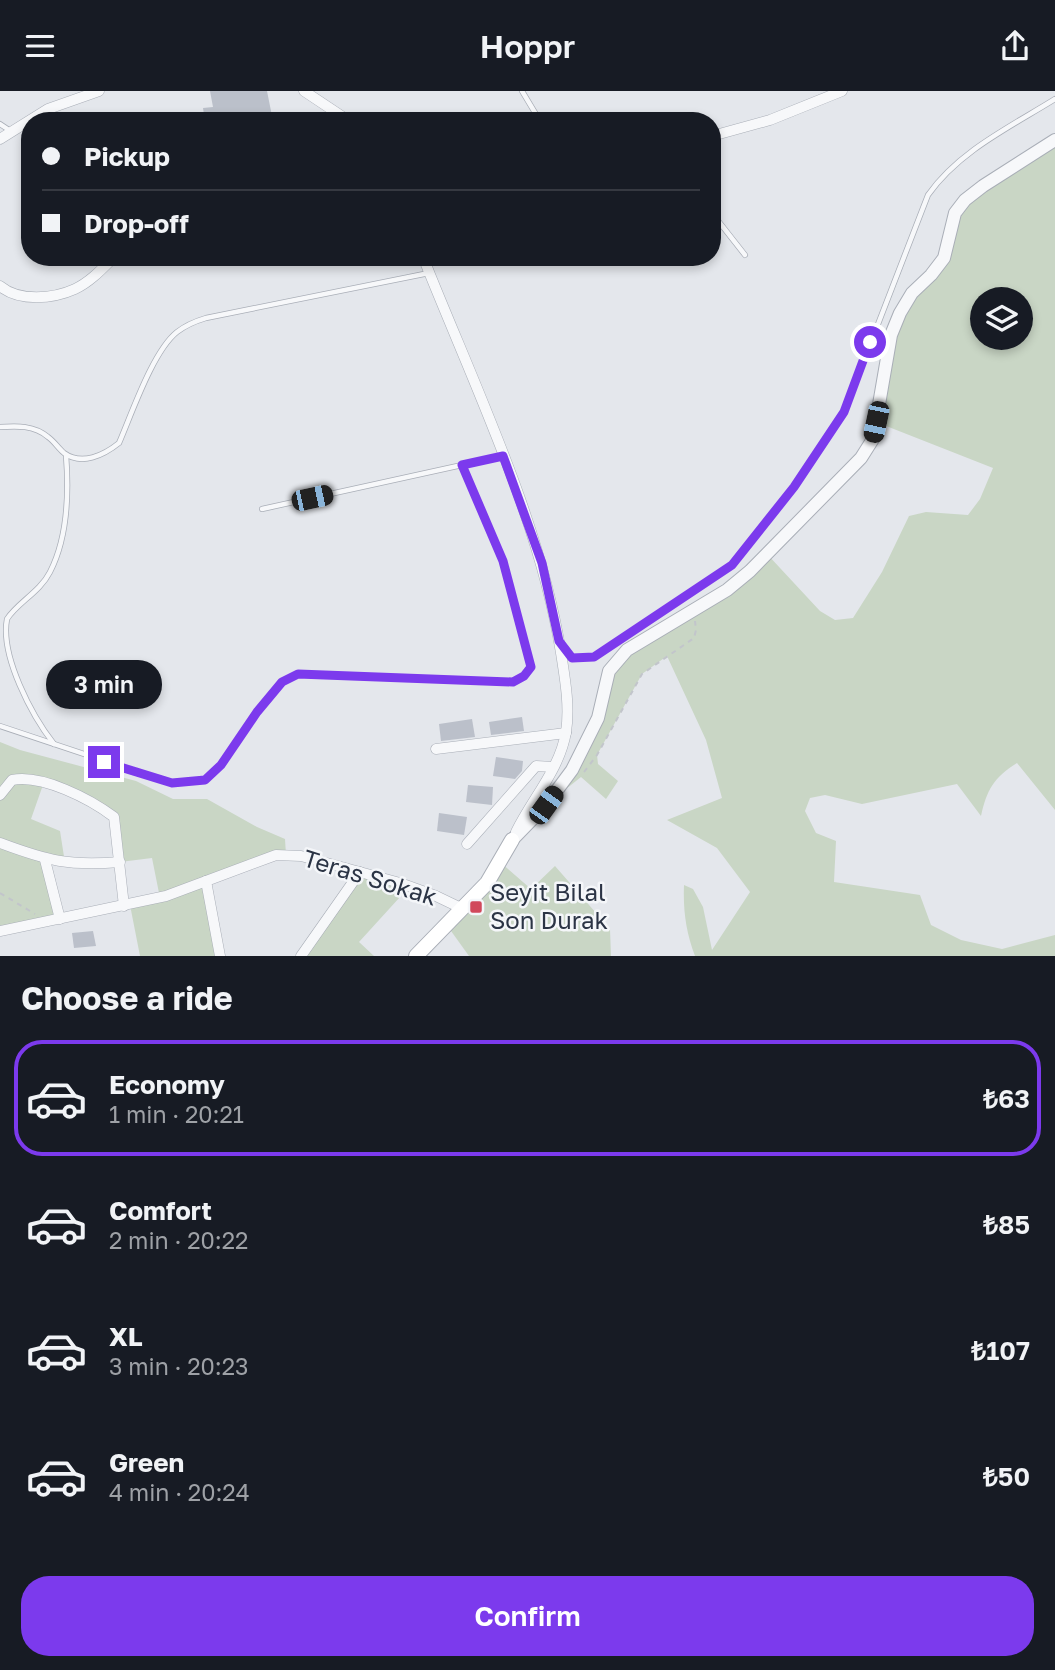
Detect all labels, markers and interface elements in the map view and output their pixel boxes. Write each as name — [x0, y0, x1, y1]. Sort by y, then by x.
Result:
icon: menu — [21, 27, 59, 65]
text: Hoppr — [480, 27, 575, 65]
icon: share — [996, 27, 1034, 65]
text: Pickup — [84, 141, 170, 172]
text: Drop-off — [84, 208, 189, 239]
map controls — [970, 287, 1033, 350]
button: layers — [970, 287, 1033, 350]
route start — [854, 326, 886, 358]
car — [862, 399, 891, 445]
car — [290, 483, 335, 513]
callout: 3 min — [46, 661, 162, 709]
text: 3 min — [74, 670, 134, 698]
route end — [88, 746, 120, 778]
car — [526, 782, 567, 828]
street label: Teras Sokak — [300, 842, 441, 911]
place label: Seyit Bilal Son Durak — [490, 877, 608, 934]
marker: Seyit Bilal Son Durak — [468, 899, 484, 915]
text: Choose a ride — [21, 979, 233, 1017]
icon: car — [25, 1067, 88, 1130]
text: Economy — [109, 1069, 225, 1100]
text: ₺63 — [983, 1083, 1030, 1114]
text: 1 min · 20:21 — [109, 1100, 244, 1128]
icon: car — [25, 1193, 88, 1256]
text: Comfort — [109, 1195, 212, 1226]
text: ₺85 — [983, 1209, 1030, 1240]
text: 2 min · 20:22 — [109, 1226, 248, 1254]
icon: car — [25, 1319, 88, 1382]
text: XL — [109, 1321, 143, 1352]
text: ₺107 — [971, 1335, 1030, 1366]
text: 3 min · 20:23 — [109, 1352, 249, 1380]
icon: car — [25, 1445, 88, 1508]
text: Green — [109, 1447, 184, 1478]
text: ₺50 — [983, 1461, 1030, 1492]
text: 4 min · 20:24 — [109, 1478, 250, 1506]
button: Confirm — [21, 1576, 1034, 1656]

